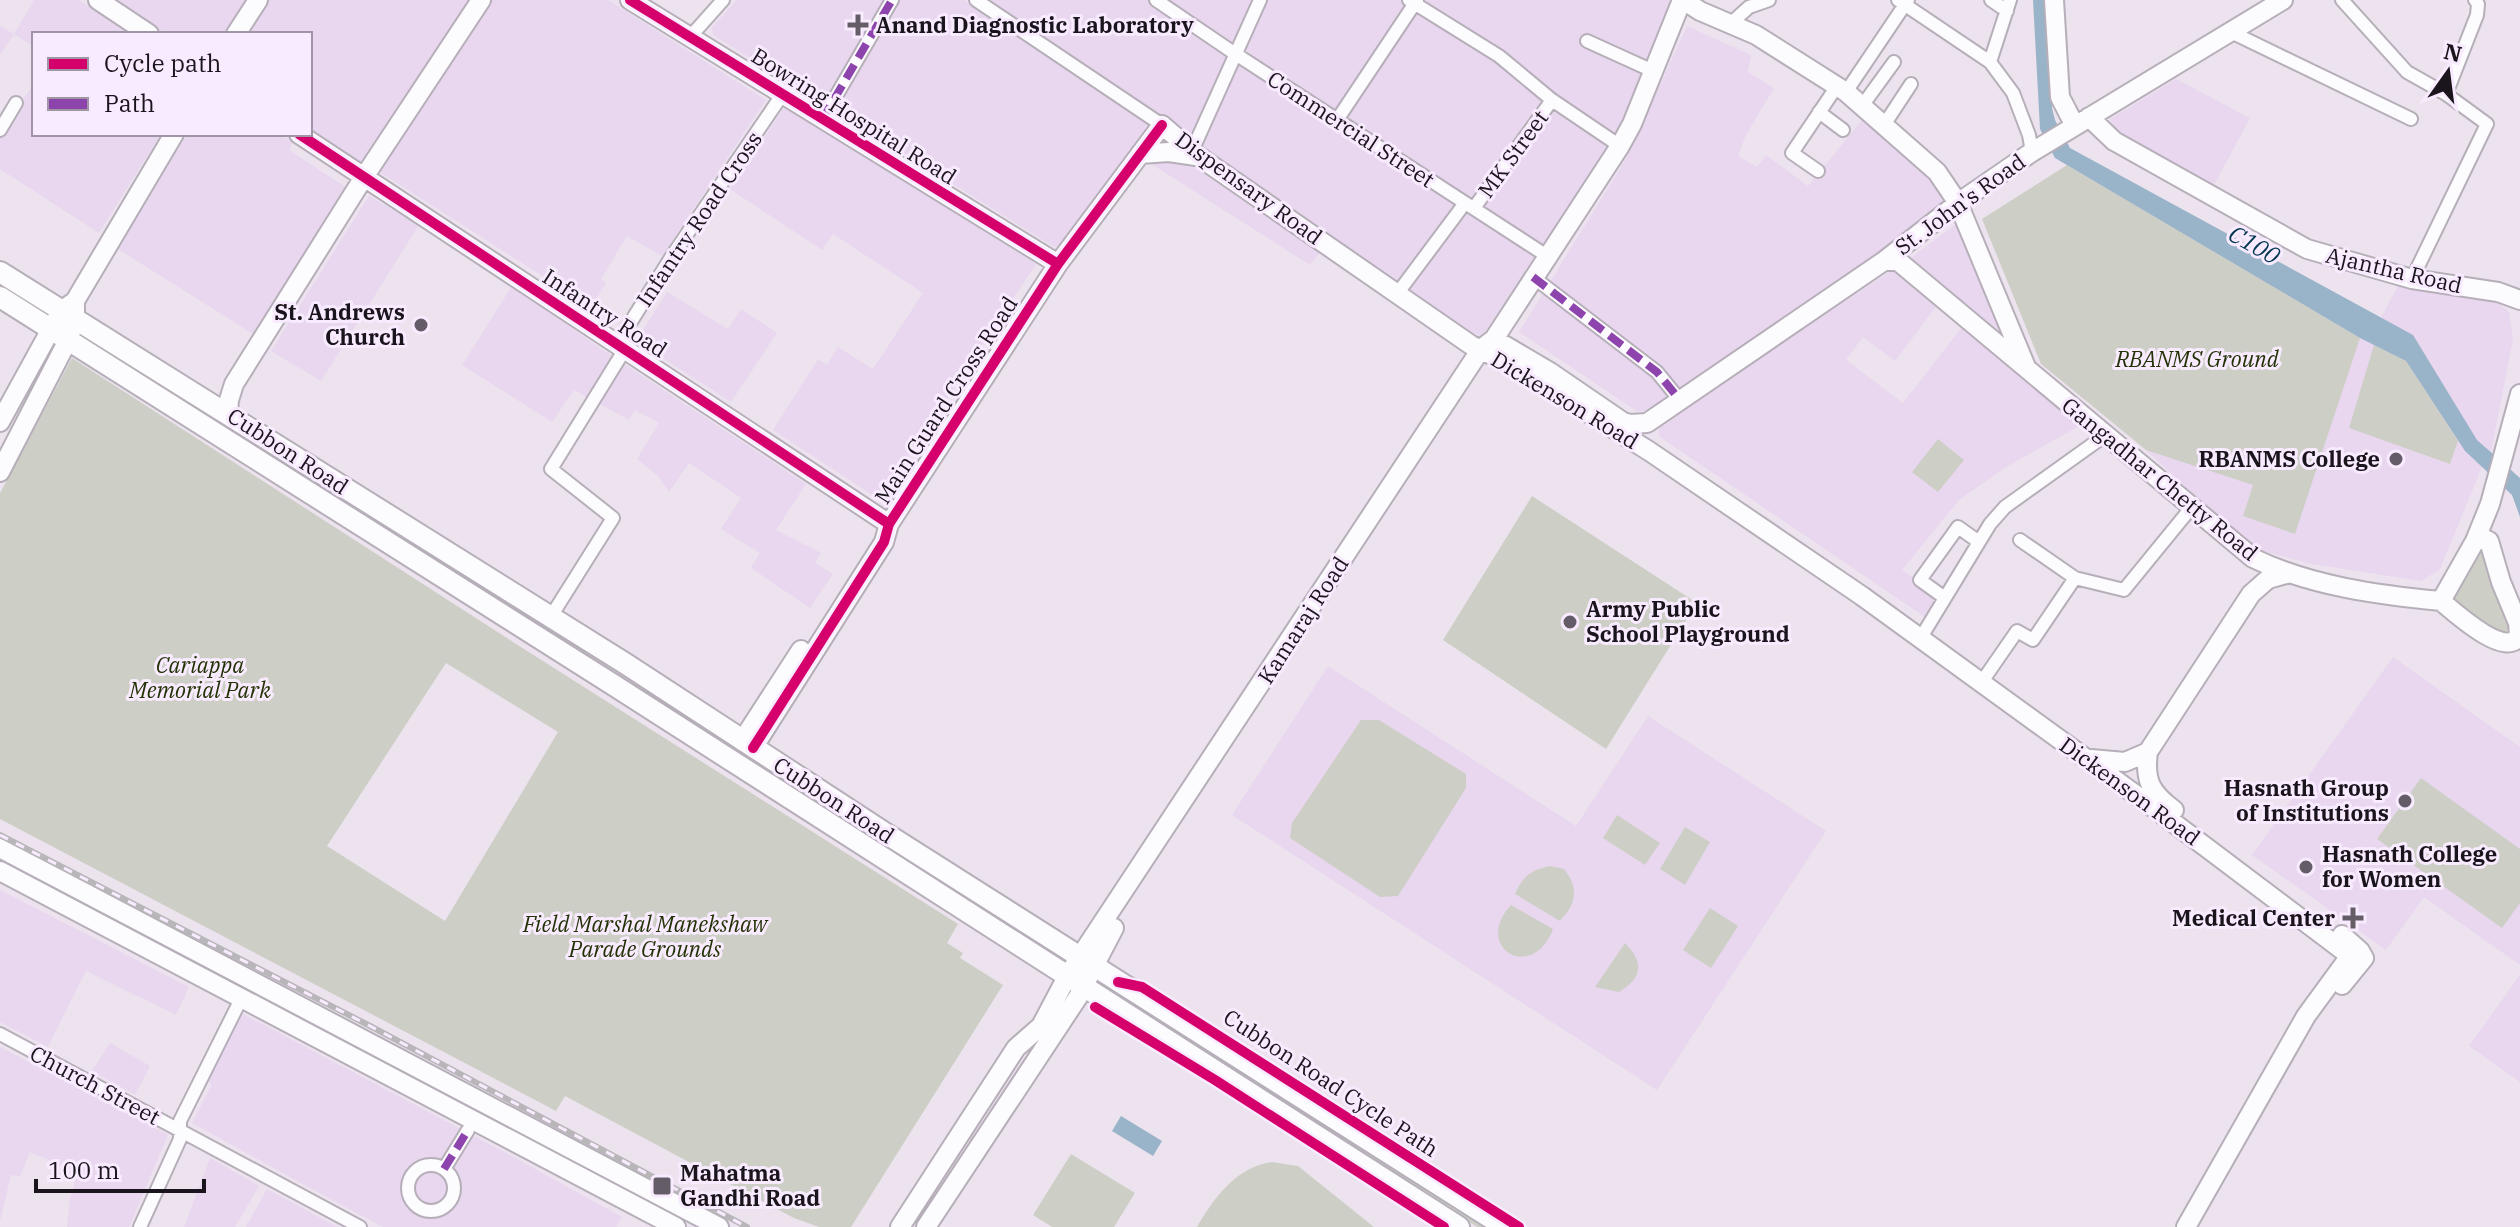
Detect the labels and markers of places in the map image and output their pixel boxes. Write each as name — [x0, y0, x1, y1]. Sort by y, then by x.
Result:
place label: Anand Diagnostic Laboratory — [876, 10, 1194, 39]
marker: Anand Diagnostic Laboratory — [847, 14, 869, 36]
place label: St. Andrews Church — [274, 297, 405, 351]
marker: St. Andrews Church — [412, 316, 430, 334]
place label: RBANMS College — [2198, 444, 2380, 473]
marker: RBANMS College — [2387, 450, 2405, 468]
place label: Army Public School Playground — [1586, 594, 1790, 648]
marker: Army Public School Playground — [1561, 613, 1579, 631]
place label: Hasnath Group of Institutions — [2224, 773, 2389, 827]
marker: Hasnath Group of Institutions — [2396, 792, 2414, 810]
place label: Hasnath College for Women — [2322, 839, 2497, 893]
marker: Hasnath College for Women — [2297, 858, 2315, 876]
place label: Medical Center — [2172, 903, 2335, 932]
marker: Medical Center — [2342, 907, 2364, 929]
place label: Mahatma Gandhi Road — [680, 1158, 820, 1212]
marker: Mahatma Gandhi Road — [651, 1175, 673, 1197]

